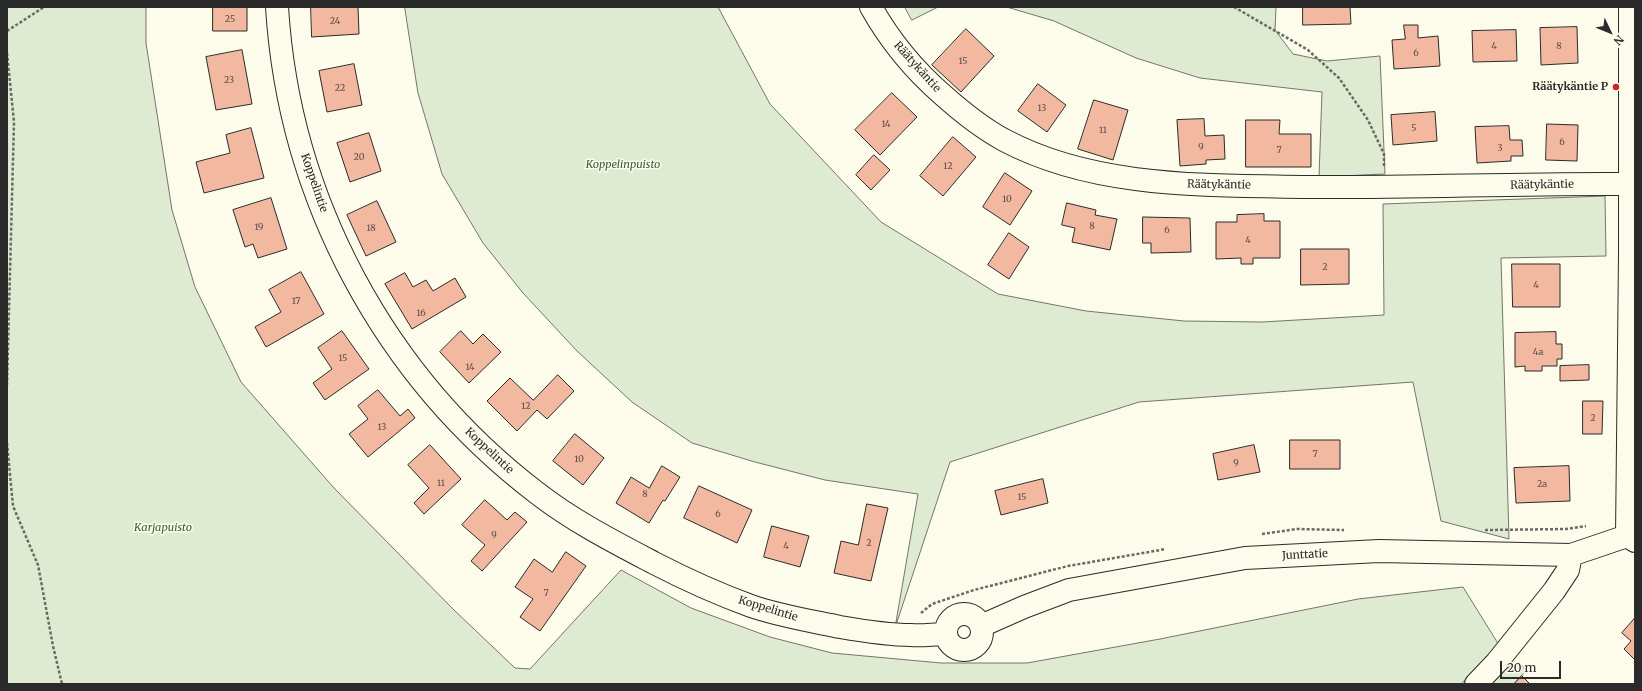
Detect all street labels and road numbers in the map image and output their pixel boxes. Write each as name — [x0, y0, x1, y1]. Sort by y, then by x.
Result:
street label: Räätykäntie — [891, 39, 943, 95]
street label: Koppelintie — [298, 152, 330, 214]
street label: Räätykäntie — [1187, 178, 1251, 192]
street label: Räätykäntie — [1510, 178, 1574, 192]
street label: Koppelintie — [462, 425, 516, 477]
street label: Junttatie — [1282, 547, 1328, 563]
street label: Koppelintie — [737, 594, 799, 624]

